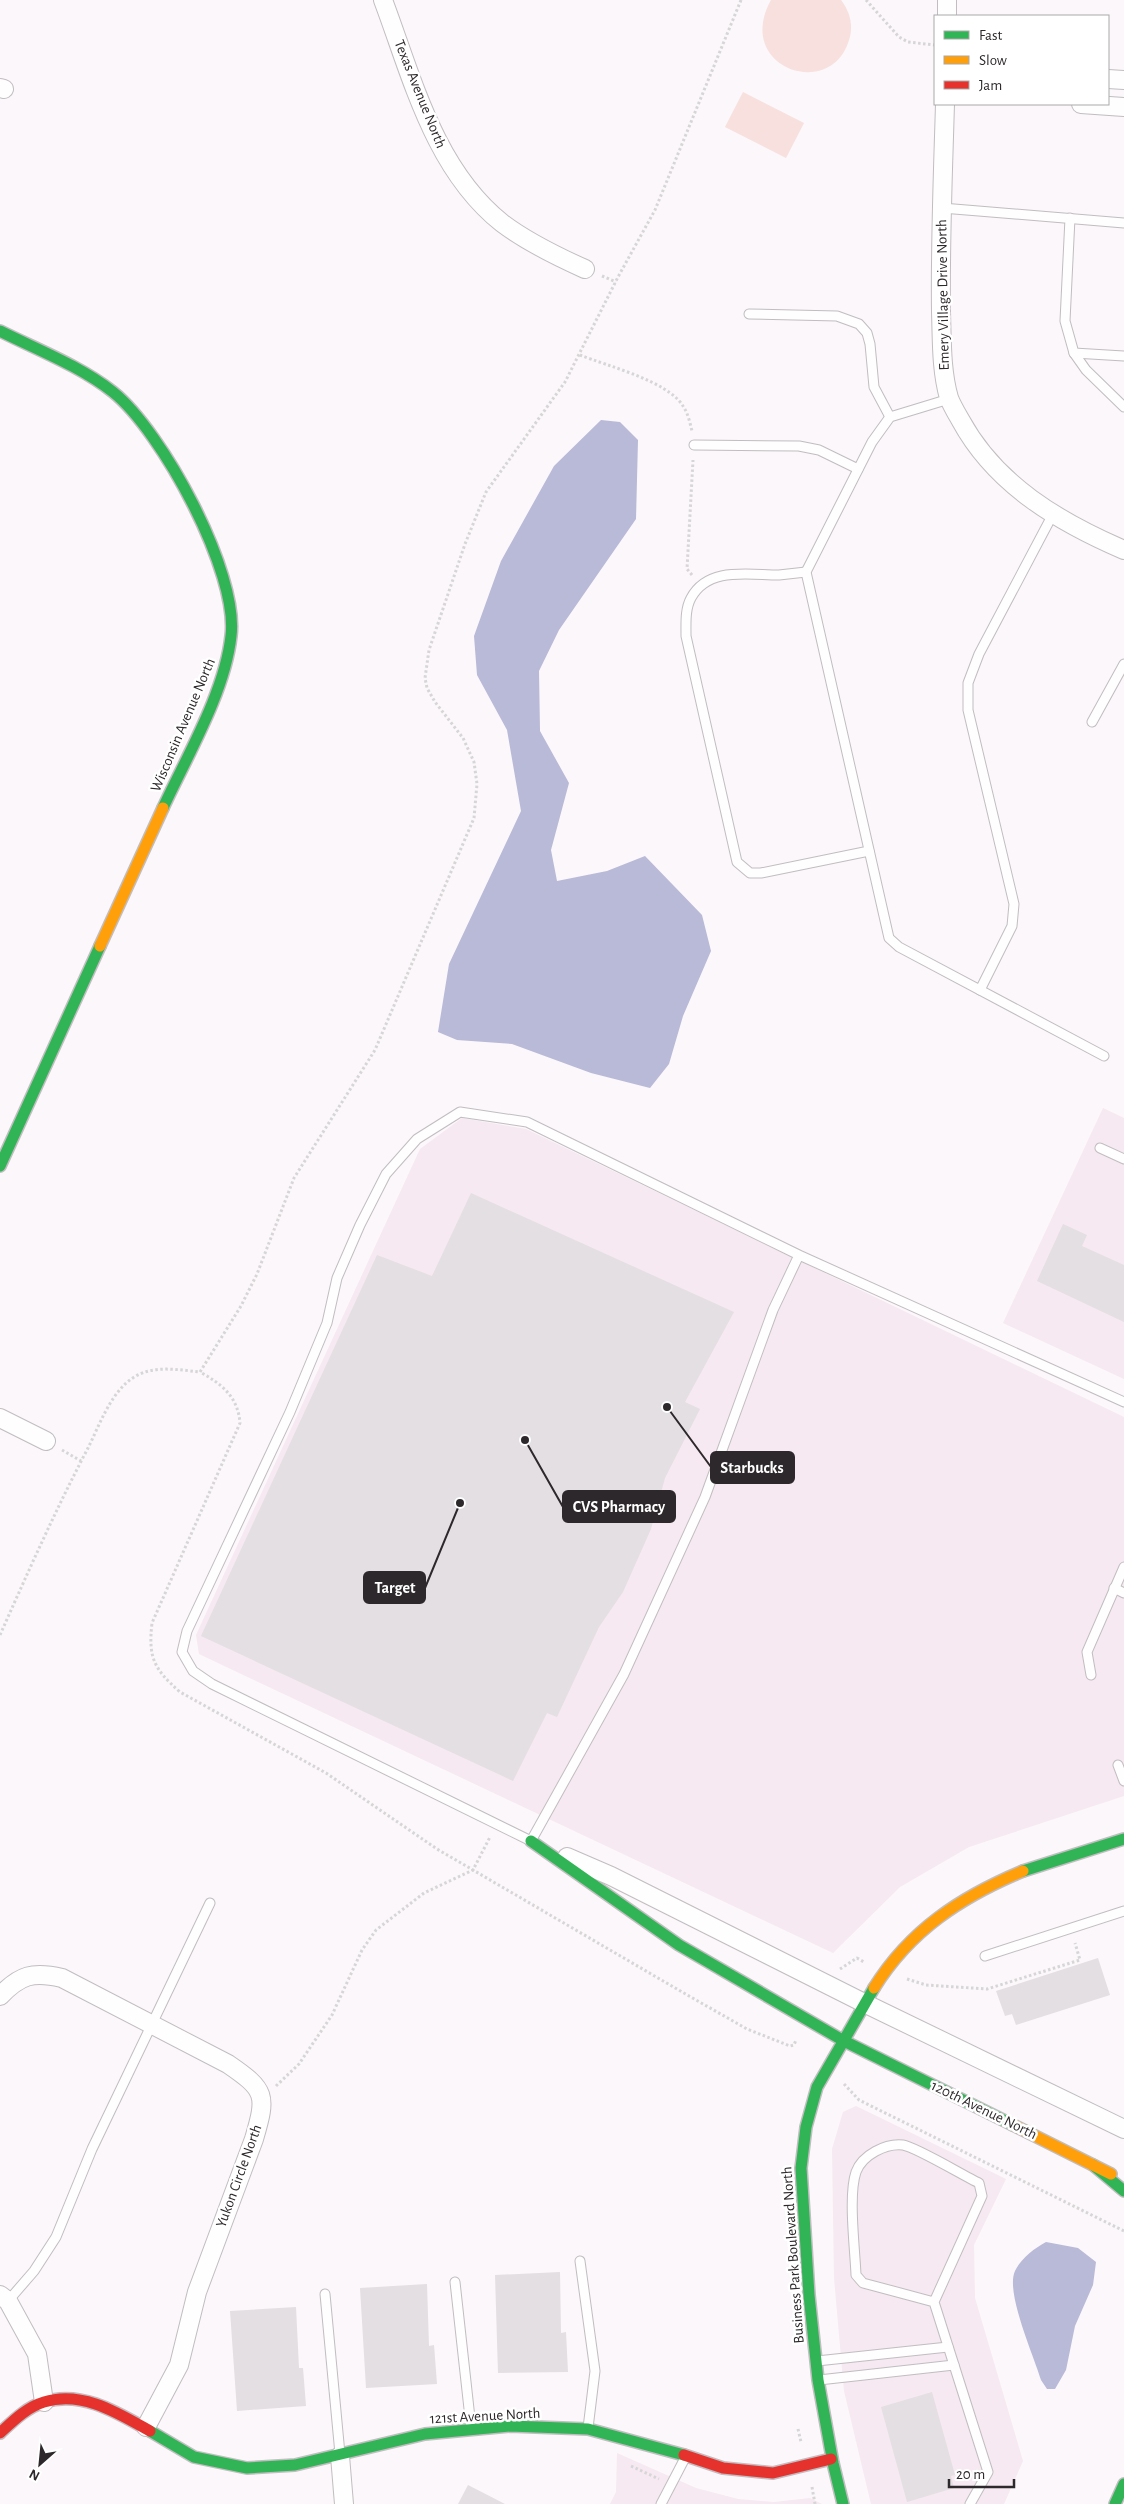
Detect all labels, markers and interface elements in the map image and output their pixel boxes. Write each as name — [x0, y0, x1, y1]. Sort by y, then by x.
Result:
legend — [934, 15, 1109, 105]
text: Fast — [979, 28, 1003, 43]
street label: Texas Avenue North — [391, 38, 449, 150]
text: Slow — [979, 53, 1007, 68]
text: Jam — [979, 78, 1002, 93]
street label: Emery Village Drive North — [934, 219, 952, 371]
street label: Wisconsin Avenue North — [148, 656, 218, 794]
callout: Starbucks — [711, 1452, 794, 1483]
text: Starbucks — [720, 1460, 784, 1476]
callout: CVS Pharmacy — [563, 1491, 675, 1522]
text: CVS Pharmacy — [573, 1499, 666, 1516]
callout: Target — [364, 1572, 425, 1603]
text: Target — [374, 1580, 416, 1596]
street label: 120th Avenue North — [929, 2078, 1039, 2142]
street label: Yukon Circle North — [213, 2123, 265, 2229]
street label: Business Park Boulevard North — [779, 2166, 807, 2344]
street label: 121st Avenue North — [429, 2406, 541, 2426]
north arrow — [15, 2439, 65, 2489]
scale bar — [949, 2456, 1014, 2488]
text: N — [27, 2466, 42, 2483]
text: 20 m — [956, 2467, 985, 2482]

